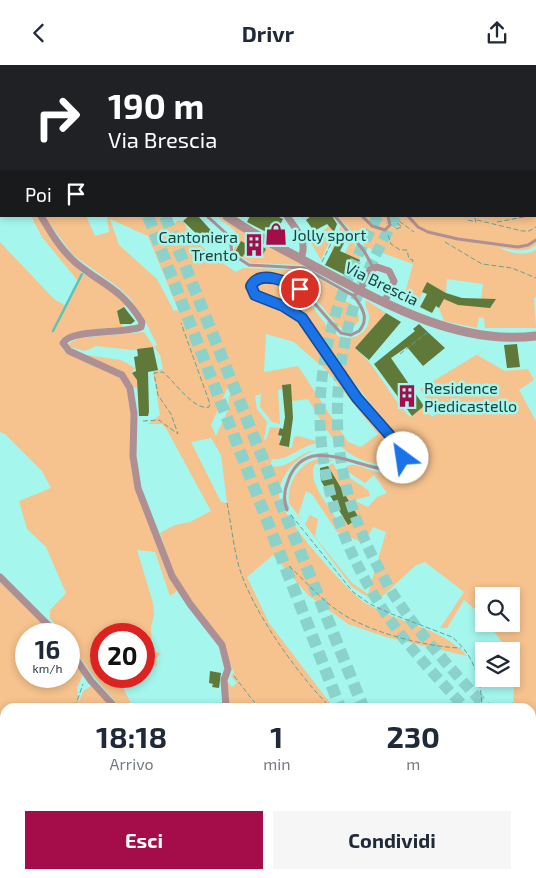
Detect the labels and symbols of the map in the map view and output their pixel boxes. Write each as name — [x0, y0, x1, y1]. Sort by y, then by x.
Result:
shop icon: Jolly sport — [263, 221, 289, 247]
place label: Jolly sport — [292, 225, 366, 244]
place label: Cantoniera Trento — [159, 227, 238, 264]
building icon: Cantoniera Trento — [241, 232, 267, 258]
street label: Via Brescia — [342, 257, 422, 309]
pin — [279, 268, 321, 310]
place label: Residence Piedicastello — [424, 378, 517, 415]
building icon: Residence Piedicastello — [394, 383, 420, 409]
position arrow — [376, 431, 428, 483]
speed limit sign: 20 — [90, 623, 155, 688]

